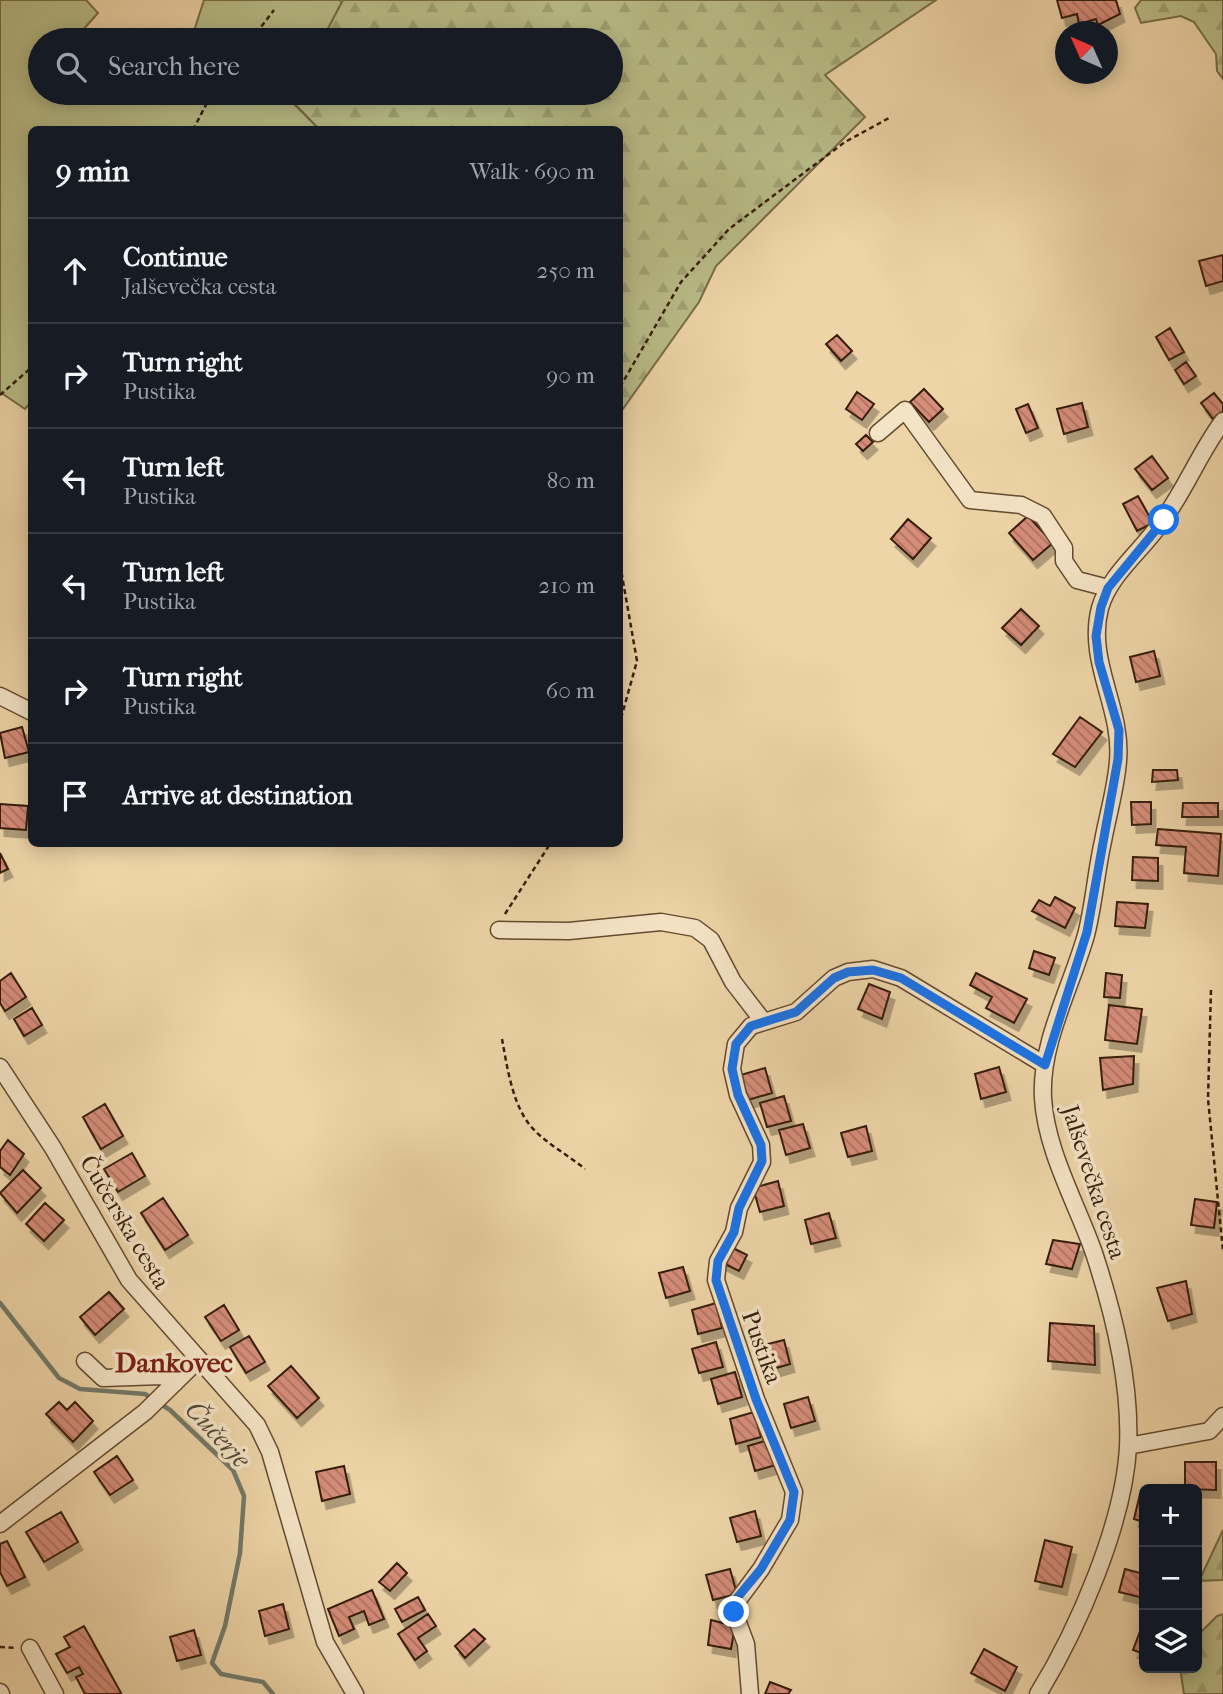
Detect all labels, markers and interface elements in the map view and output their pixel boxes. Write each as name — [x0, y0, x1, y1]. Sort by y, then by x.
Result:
north arrow — [1055, 21, 1118, 84]
search box — [28, 28, 623, 105]
icon: search — [52, 48, 90, 86]
text: Search here — [108, 51, 240, 82]
text: 9 min — [56, 154, 129, 189]
text: Walk · 690 m — [469, 158, 595, 185]
text: Continue — [123, 242, 228, 273]
icon: ahead — [56, 252, 94, 290]
text: 250 m — [537, 257, 595, 284]
text: Jalševečka cesta — [123, 273, 277, 300]
text: Turn right — [123, 347, 243, 378]
icon: right — [56, 357, 94, 395]
text: 90 m — [546, 362, 595, 389]
text: Pustika — [123, 378, 196, 405]
text: Turn left — [123, 452, 224, 483]
icon: left — [56, 462, 94, 500]
text: 80 m — [547, 467, 595, 494]
text: Pustika — [123, 483, 196, 510]
route start — [1148, 504, 1179, 535]
text: Turn left — [123, 557, 224, 588]
icon: left — [56, 567, 94, 605]
text: 210 m — [538, 572, 595, 599]
text: Pustika — [123, 588, 196, 615]
text: Turn right — [123, 662, 243, 693]
icon: right — [56, 672, 94, 710]
text: 60 m — [546, 677, 595, 704]
text: Pustika — [123, 693, 196, 720]
icon: arrive — [56, 777, 94, 815]
text: Arrive at destination — [123, 780, 353, 811]
street label: Jalševečka cesta — [1055, 1100, 1132, 1263]
street label: Čučerska cesta — [74, 1150, 177, 1295]
street label: Pustika — [736, 1307, 788, 1388]
district label: Dankovec — [115, 1346, 233, 1379]
water label: Čučerje — [179, 1394, 257, 1475]
map controls — [1139, 1484, 1202, 1673]
button: + — [1139, 1484, 1202, 1547]
button: − — [1139, 1547, 1202, 1610]
route end — [718, 1596, 749, 1627]
button: layers — [1139, 1610, 1202, 1673]

